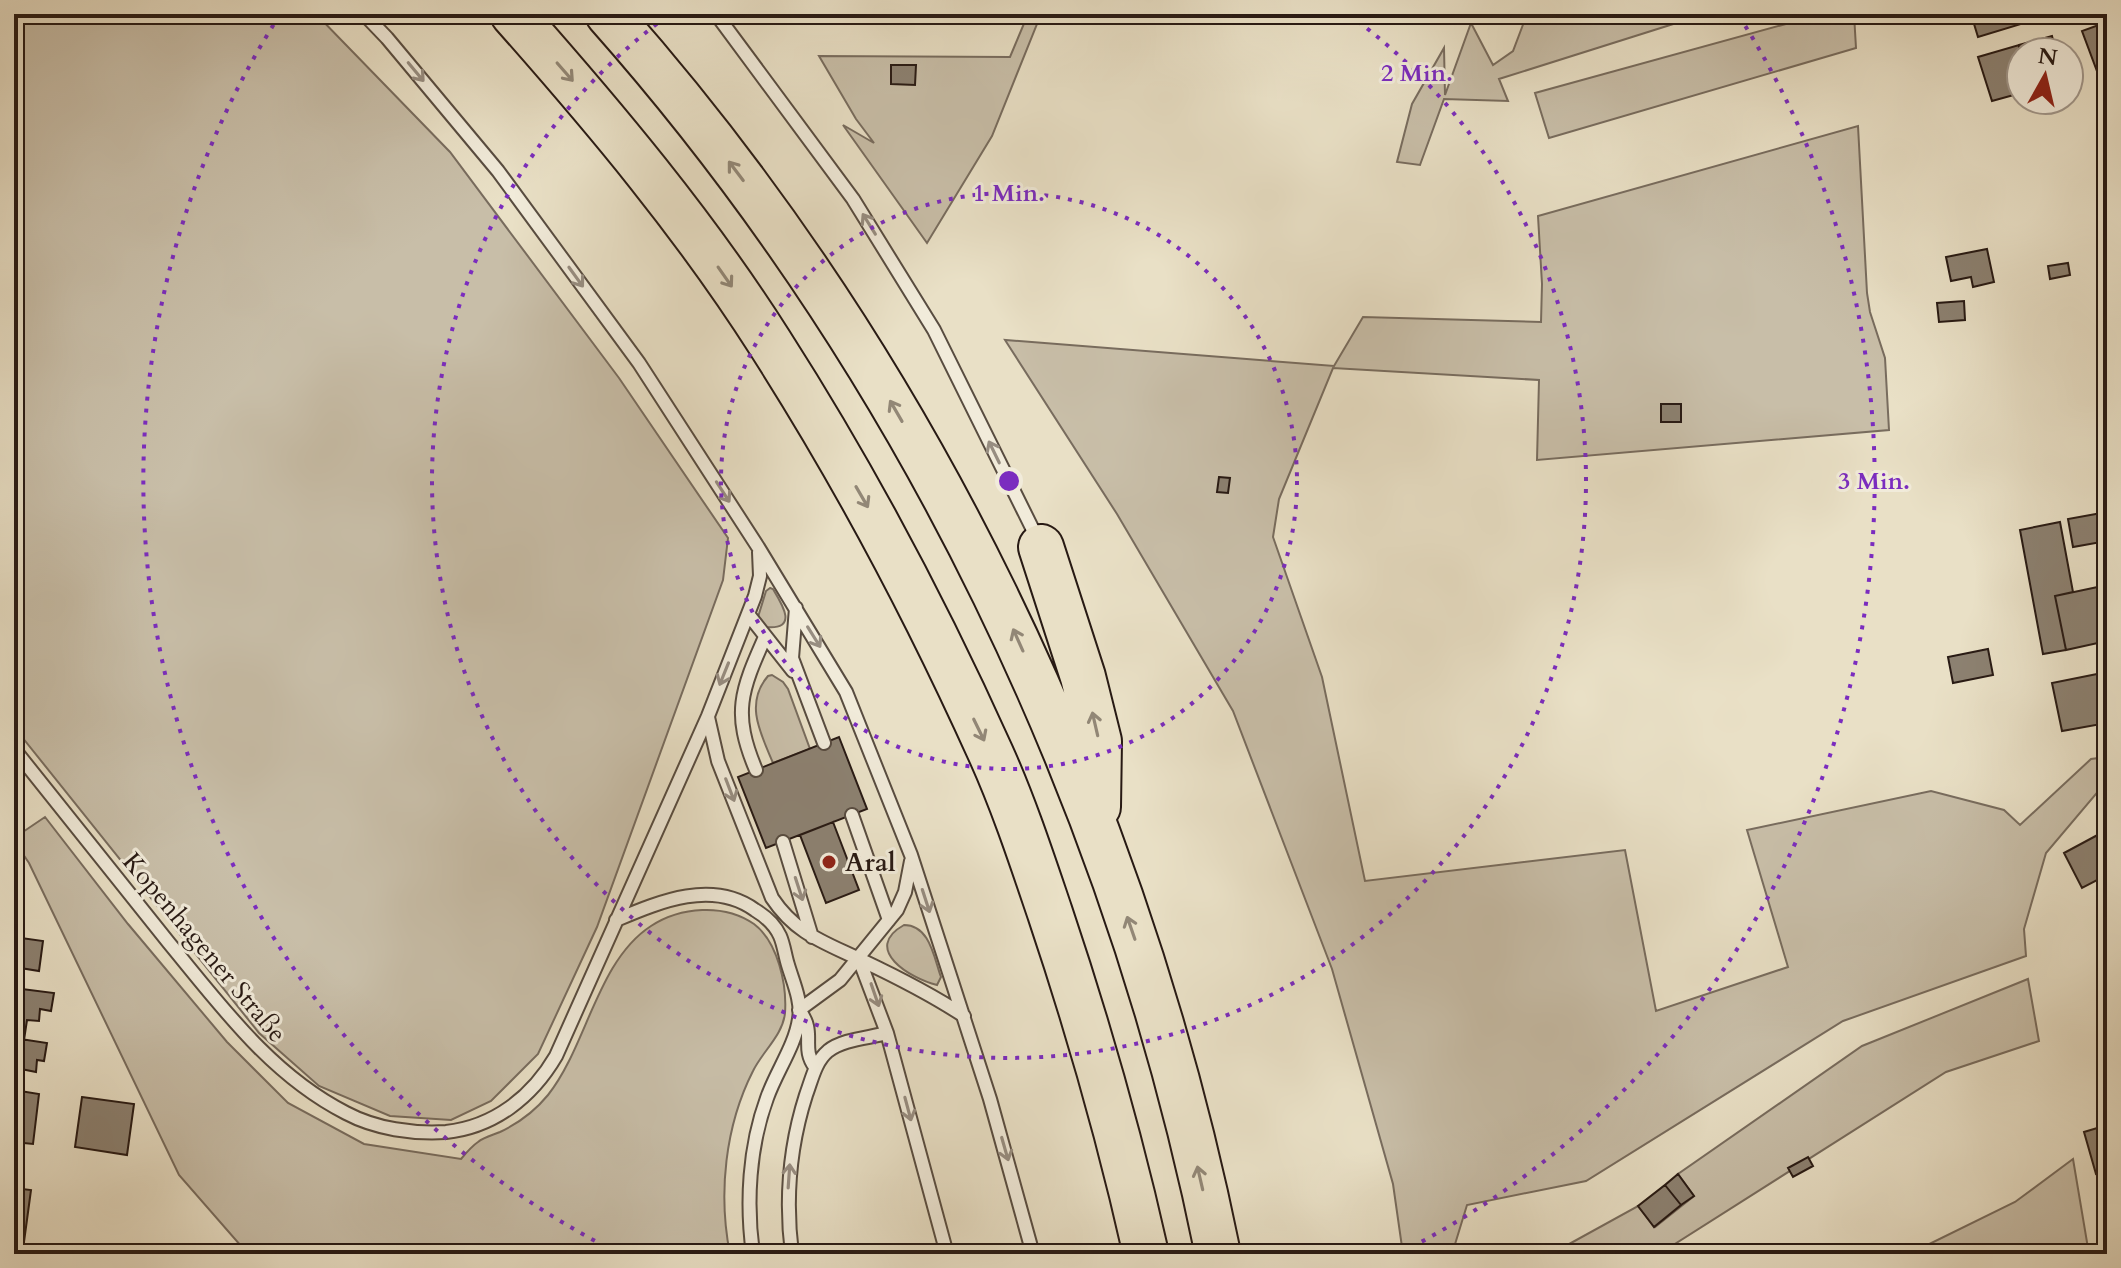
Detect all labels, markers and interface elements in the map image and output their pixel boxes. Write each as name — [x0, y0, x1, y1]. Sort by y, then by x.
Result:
north arrow — [2005, 36, 2085, 116]
text: N — [2036, 41, 2059, 73]
text: 2 Min. — [1381, 57, 1453, 90]
one-way arrow — [407, 61, 425, 82]
one-way arrow — [555, 62, 573, 82]
one-way arrow — [728, 161, 745, 182]
text: 1 Min. — [973, 177, 1045, 210]
one-way arrow — [860, 214, 877, 236]
one-way arrow — [568, 266, 585, 287]
one-way arrow — [717, 266, 733, 288]
one-way arrow — [888, 400, 904, 423]
one-way arrow — [986, 440, 1001, 464]
text: 3 Min. — [1838, 465, 1910, 498]
centre of rings — [995, 467, 1023, 495]
one-way arrow — [714, 480, 731, 502]
one-way arrow — [855, 485, 870, 509]
one-way arrow — [806, 625, 822, 648]
one-way arrow — [1010, 628, 1025, 652]
one-way arrow — [716, 661, 731, 686]
one-way arrow — [1087, 712, 1102, 738]
one-way arrow — [972, 717, 987, 741]
one-way arrow — [723, 778, 738, 802]
street label: Kopenhagener Straße — [115, 845, 295, 1050]
place label: Aral — [845, 845, 896, 880]
marker: Aral — [820, 853, 838, 871]
one-way arrow — [793, 876, 808, 901]
one-way arrow — [920, 889, 935, 914]
one-way arrow — [1122, 915, 1137, 940]
one-way arrow — [868, 983, 883, 1008]
one-way arrow — [901, 1095, 916, 1121]
one-way arrow — [998, 1136, 1013, 1162]
one-way arrow — [782, 1163, 797, 1190]
one-way arrow — [1192, 1166, 1207, 1191]

